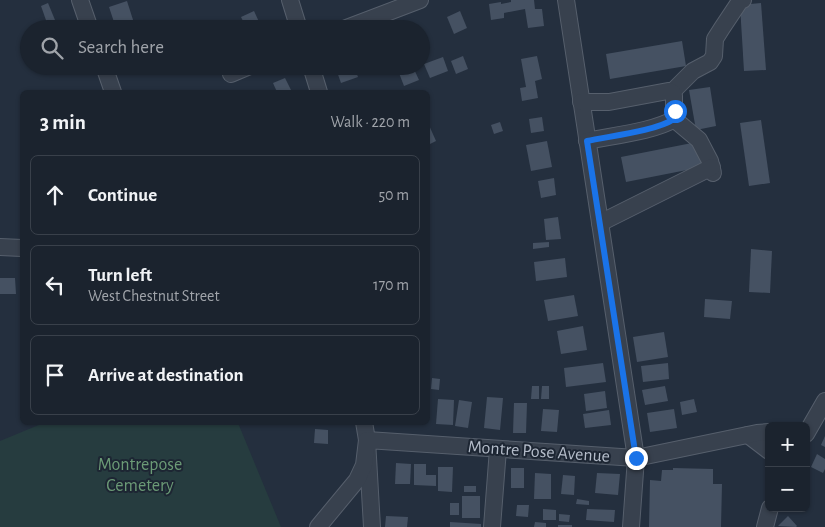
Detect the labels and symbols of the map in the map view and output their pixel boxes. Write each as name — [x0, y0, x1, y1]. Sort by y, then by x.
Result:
route start — [664, 100, 687, 123]
street label: Montre Pose Avenue — [467, 438, 611, 466]
route end — [625, 447, 648, 470]
park label: Montrepose Cemetery — [98, 456, 182, 495]

